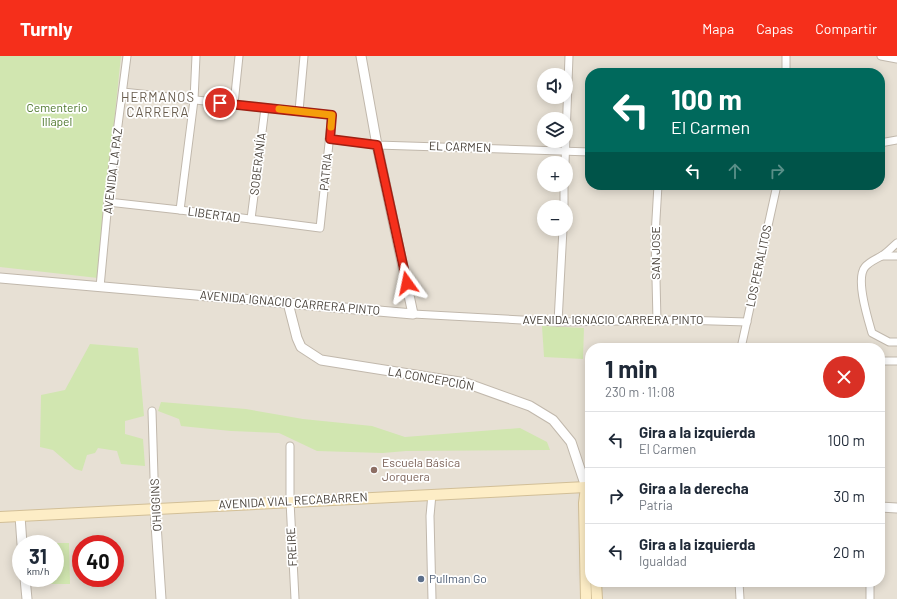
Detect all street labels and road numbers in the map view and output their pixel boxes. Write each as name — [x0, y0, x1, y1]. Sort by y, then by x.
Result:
street label: AVENIDA LA PAZ — [100, 127, 124, 215]
street label: SOBERANÍA — [246, 132, 268, 196]
street label: EL CARMEN — [429, 138, 491, 154]
street label: PATRIA — [316, 152, 334, 191]
street label: LIBERTAD — [187, 203, 241, 225]
street label: LOS PERALITOS — [742, 223, 774, 308]
street label: SAN JOSE — [648, 226, 662, 280]
street label: AVENIDA IGNACIO CARRERA PINTO — [199, 287, 381, 317]
street label: AVENIDA IGNACIO CARRERA PINTO — [523, 312, 703, 326]
street label: LA CONCEPCIÓN — [387, 364, 475, 393]
street label: O'HIGGINS — [147, 478, 163, 532]
street label: AVENIDA VIAL RECABARREN — [218, 489, 368, 511]
street label: FREIRE — [283, 527, 299, 567]

